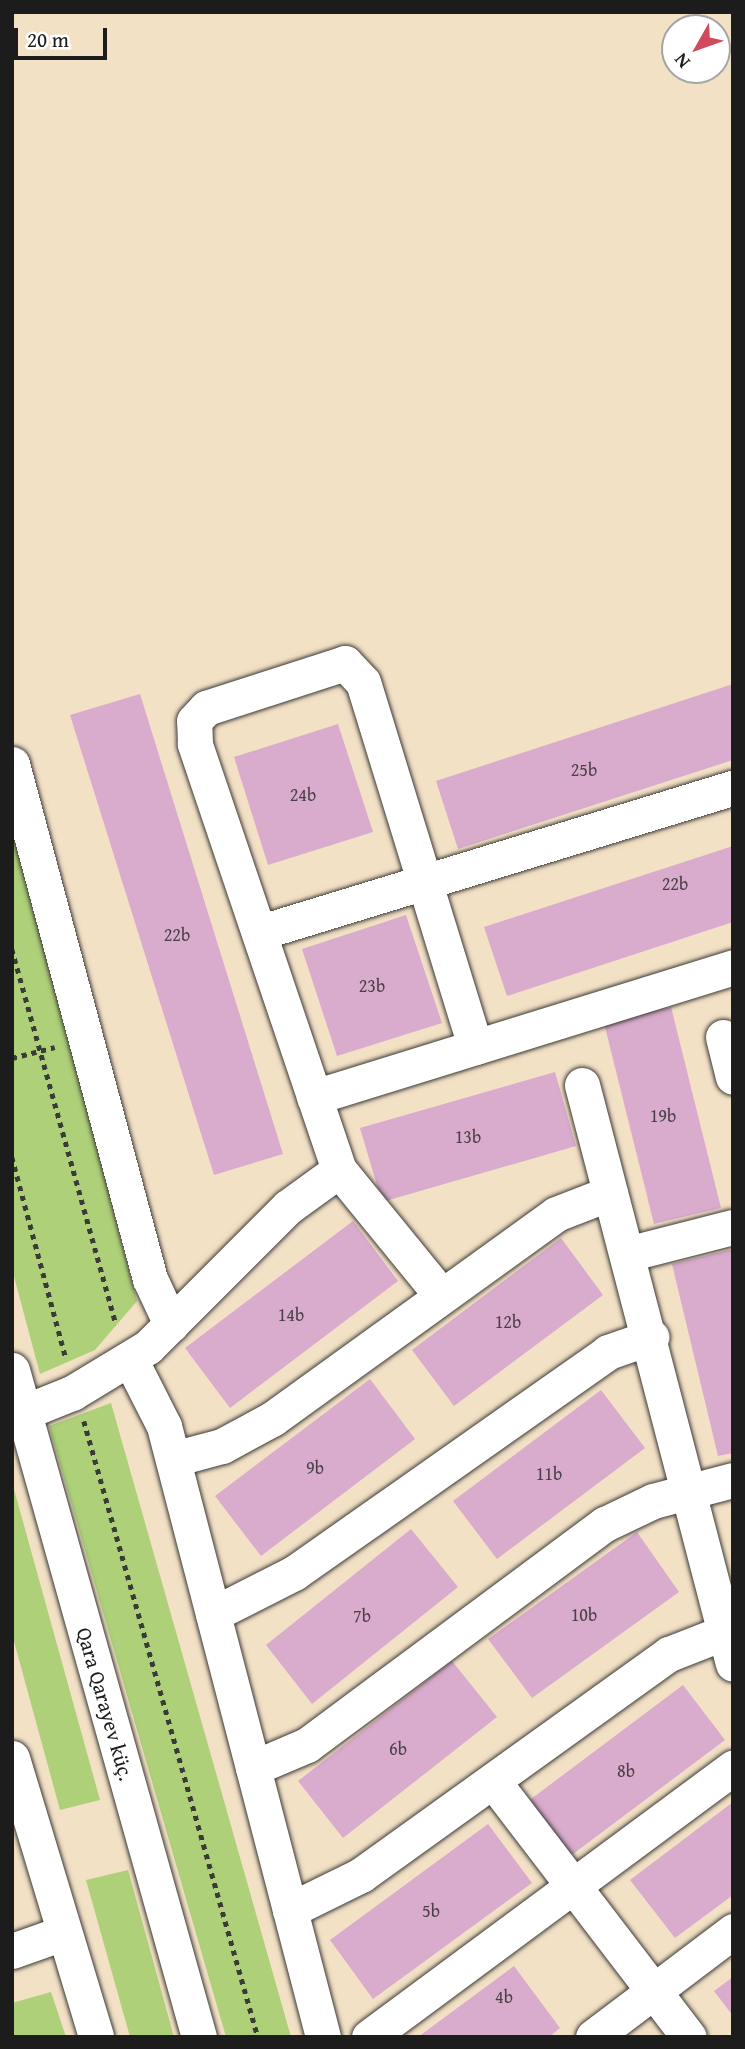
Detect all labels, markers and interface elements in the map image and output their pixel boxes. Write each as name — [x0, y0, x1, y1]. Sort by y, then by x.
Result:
scale bar — [18, 14, 110, 58]
north arrow — [661, 14, 731, 84]
text: 20 m — [27, 24, 69, 55]
text: N — [667, 47, 696, 75]
house number: 25b — [571, 759, 597, 781]
house number: 24b — [290, 784, 316, 806]
house number: 22b — [662, 873, 688, 895]
house number: 22b — [164, 924, 190, 946]
house number: 23b — [359, 975, 385, 997]
house number: 19b — [650, 1105, 676, 1127]
house number: 13b — [455, 1126, 481, 1148]
house number: 14b — [278, 1304, 304, 1326]
house number: 12b — [495, 1311, 521, 1333]
house number: 9b — [306, 1457, 324, 1479]
house number: 11b — [536, 1463, 562, 1485]
house number: 10b — [571, 1604, 597, 1626]
house number: 7b — [353, 1605, 371, 1627]
street label: Qara Qarayev küç. — [71, 1625, 139, 1783]
house number: 6b — [389, 1738, 407, 1760]
house number: 8b — [617, 1760, 635, 1782]
house number: 5b — [422, 1900, 440, 1922]
house number: 4b — [495, 1986, 513, 2008]

